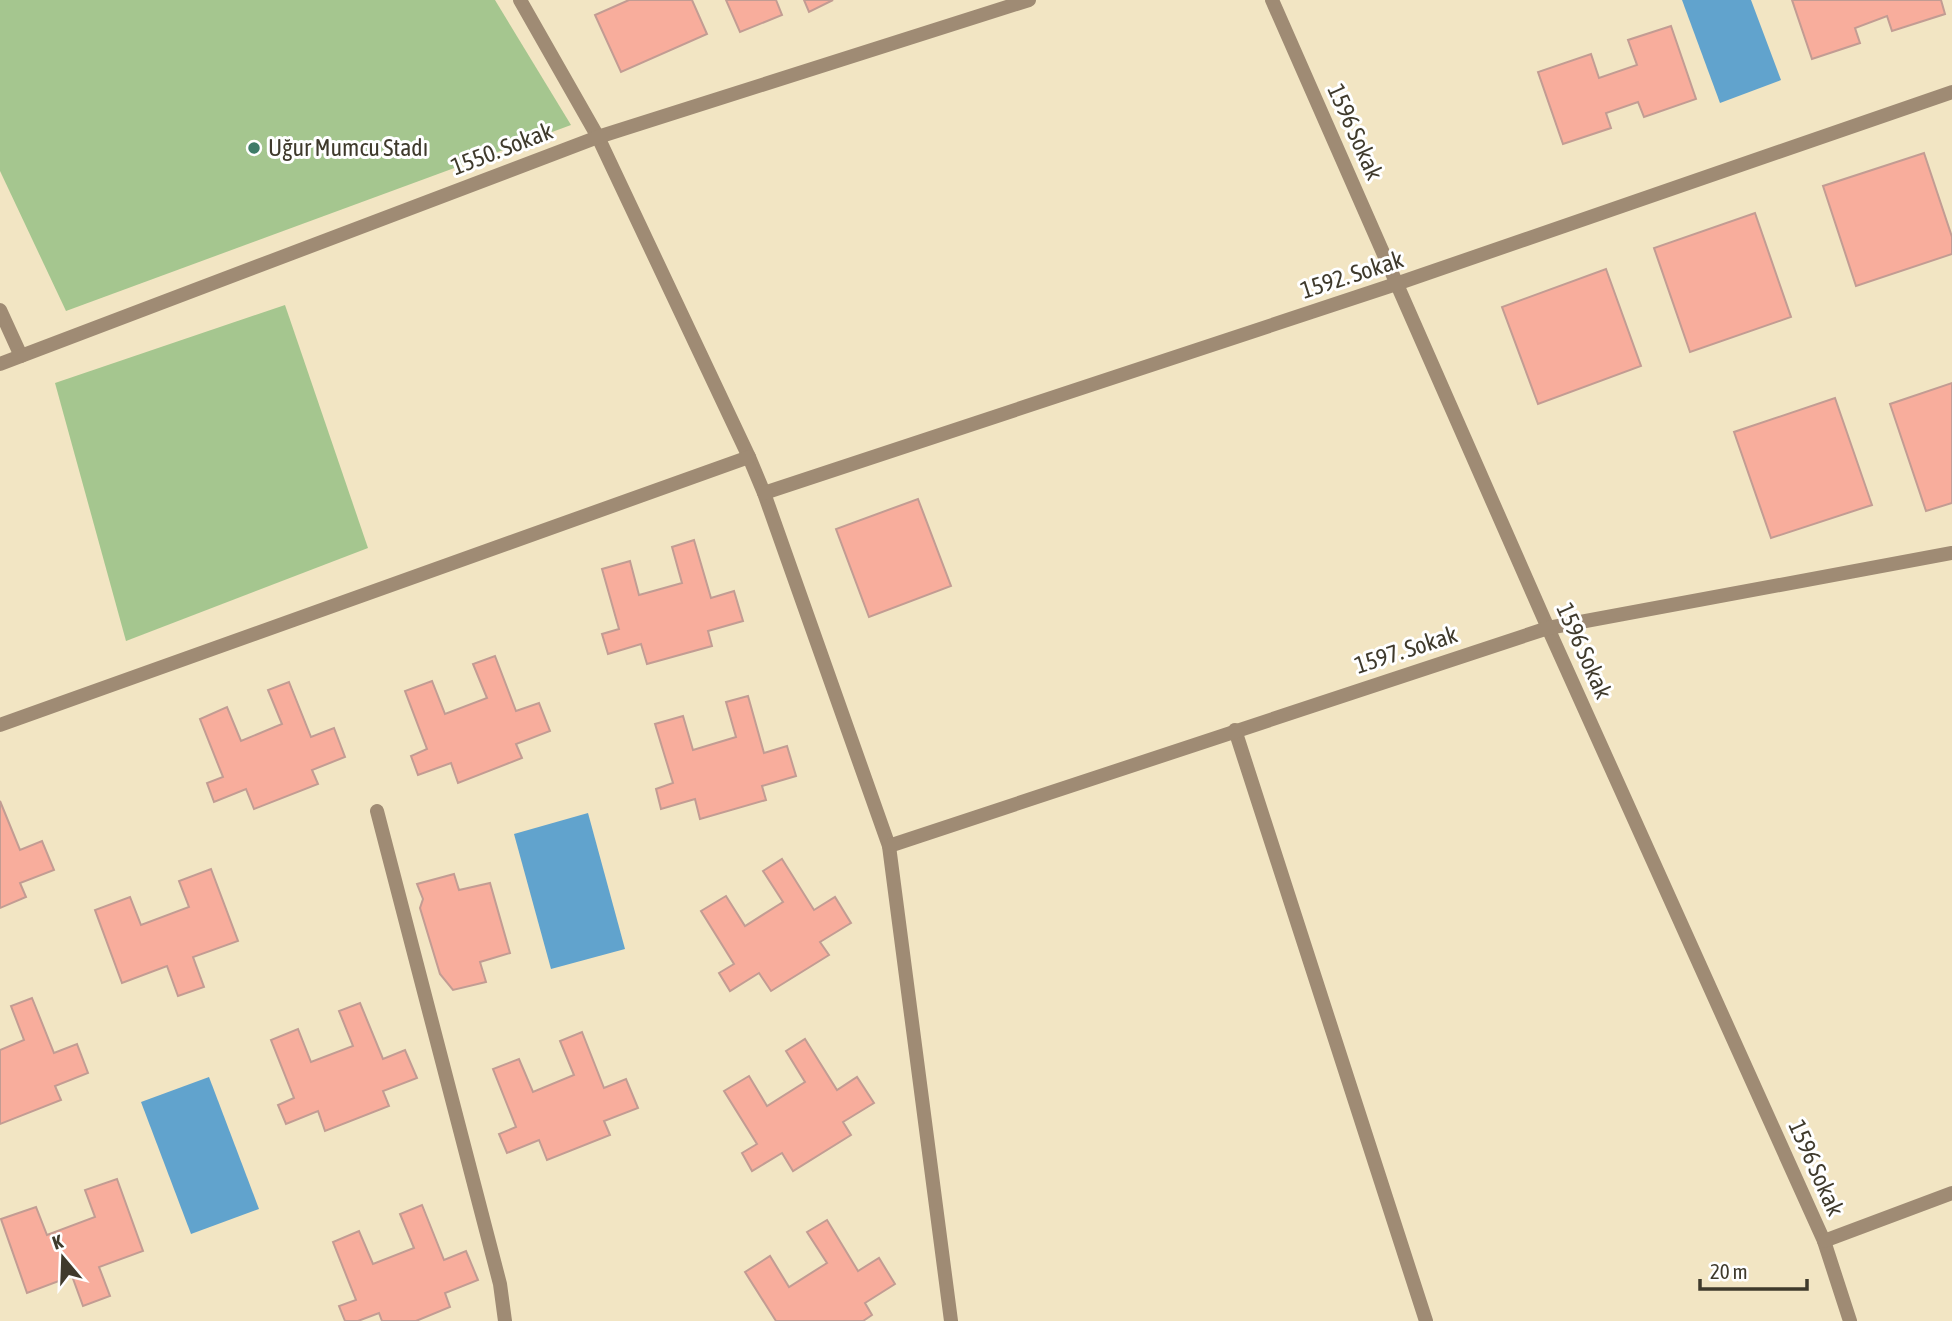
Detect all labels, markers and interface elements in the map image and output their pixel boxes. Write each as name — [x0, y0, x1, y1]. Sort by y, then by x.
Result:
street label: 1596 Sokak — [1322, 80, 1389, 184]
street label: 1550. Sokak — [447, 117, 557, 180]
place label: Uğur Mumcu Stadı — [268, 134, 428, 161]
marker: Uğur Mumcu Stadı — [246, 140, 262, 156]
street label: 1592. Sokak — [1297, 245, 1407, 304]
street label: 1596 Sokak — [1551, 599, 1618, 703]
street label: 1597. Sokak — [1351, 620, 1461, 679]
street label: 1596 Sokak — [1783, 1116, 1850, 1220]
north arrow — [28, 1223, 98, 1293]
text: K — [49, 1230, 66, 1254]
scale bar — [1700, 1248, 1807, 1292]
text: 20 m — [1710, 1259, 1748, 1283]

